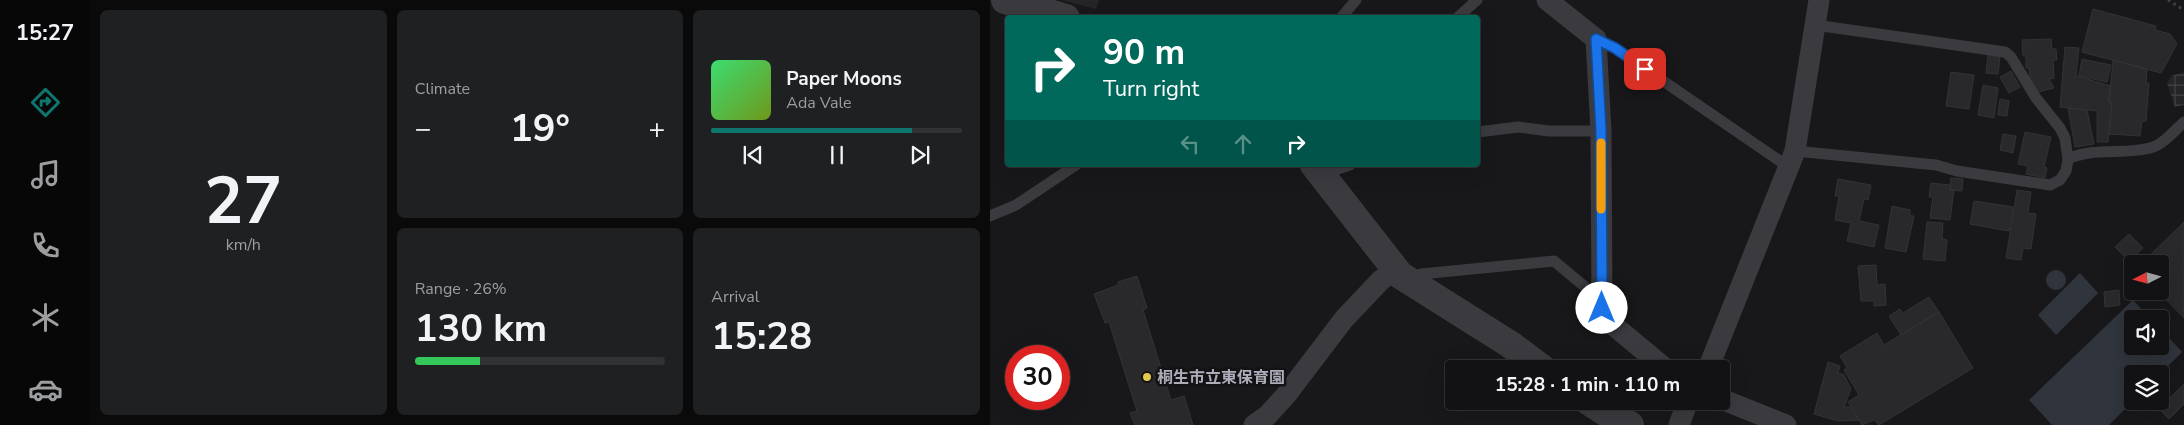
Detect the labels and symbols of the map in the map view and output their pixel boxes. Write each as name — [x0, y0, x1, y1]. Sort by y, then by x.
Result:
pin — [1624, 48, 1666, 90]
north arrow — [2124, 255, 2169, 300]
position arrow — [1575, 281, 1627, 333]
speed limit sign: 30 — [1005, 345, 1070, 410]
place label: 桐生市立東保育園 — [1157, 367, 1285, 389]
marker: 桐生市立東保育園 — [1141, 371, 1153, 383]

